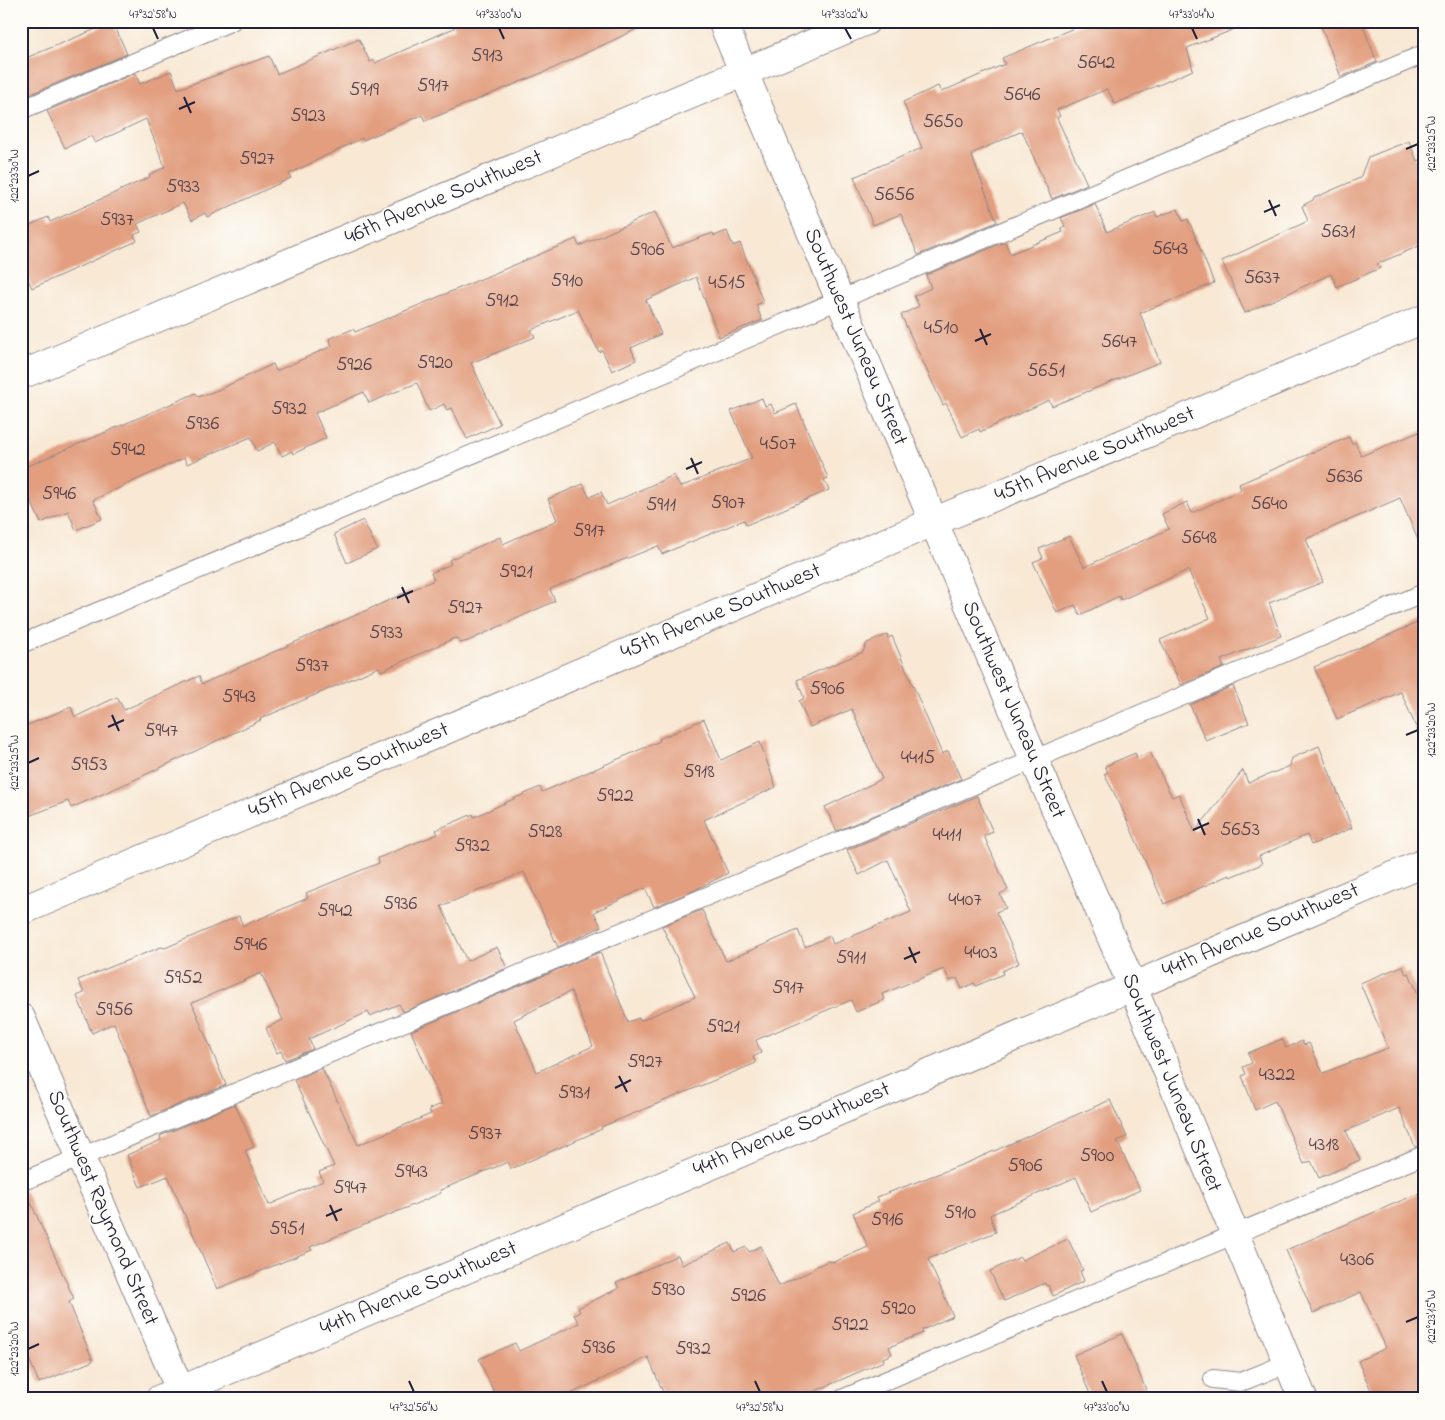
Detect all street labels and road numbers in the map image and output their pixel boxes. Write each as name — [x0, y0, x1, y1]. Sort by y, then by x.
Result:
street label: 46th Avenue Southwest — [340, 142, 548, 254]
street label: Southwest Juneau Street — [795, 223, 916, 451]
street label: 45th Avenue Southwest — [990, 398, 1201, 512]
street label: 45th Avenue Southwest — [616, 555, 827, 669]
street label: Southwest Juneau Street — [953, 596, 1074, 824]
street label: 45th Avenue Southwest — [244, 714, 455, 828]
street label: 44th Avenue Southwest — [1157, 875, 1365, 987]
street label: Southwest Juneau Street — [1112, 969, 1230, 1198]
street label: 44th Avenue Southwest — [688, 1074, 896, 1186]
street label: Southwest Raymond Street — [37, 1085, 166, 1332]
street label: 44th Avenue Southwest — [315, 1233, 523, 1345]

